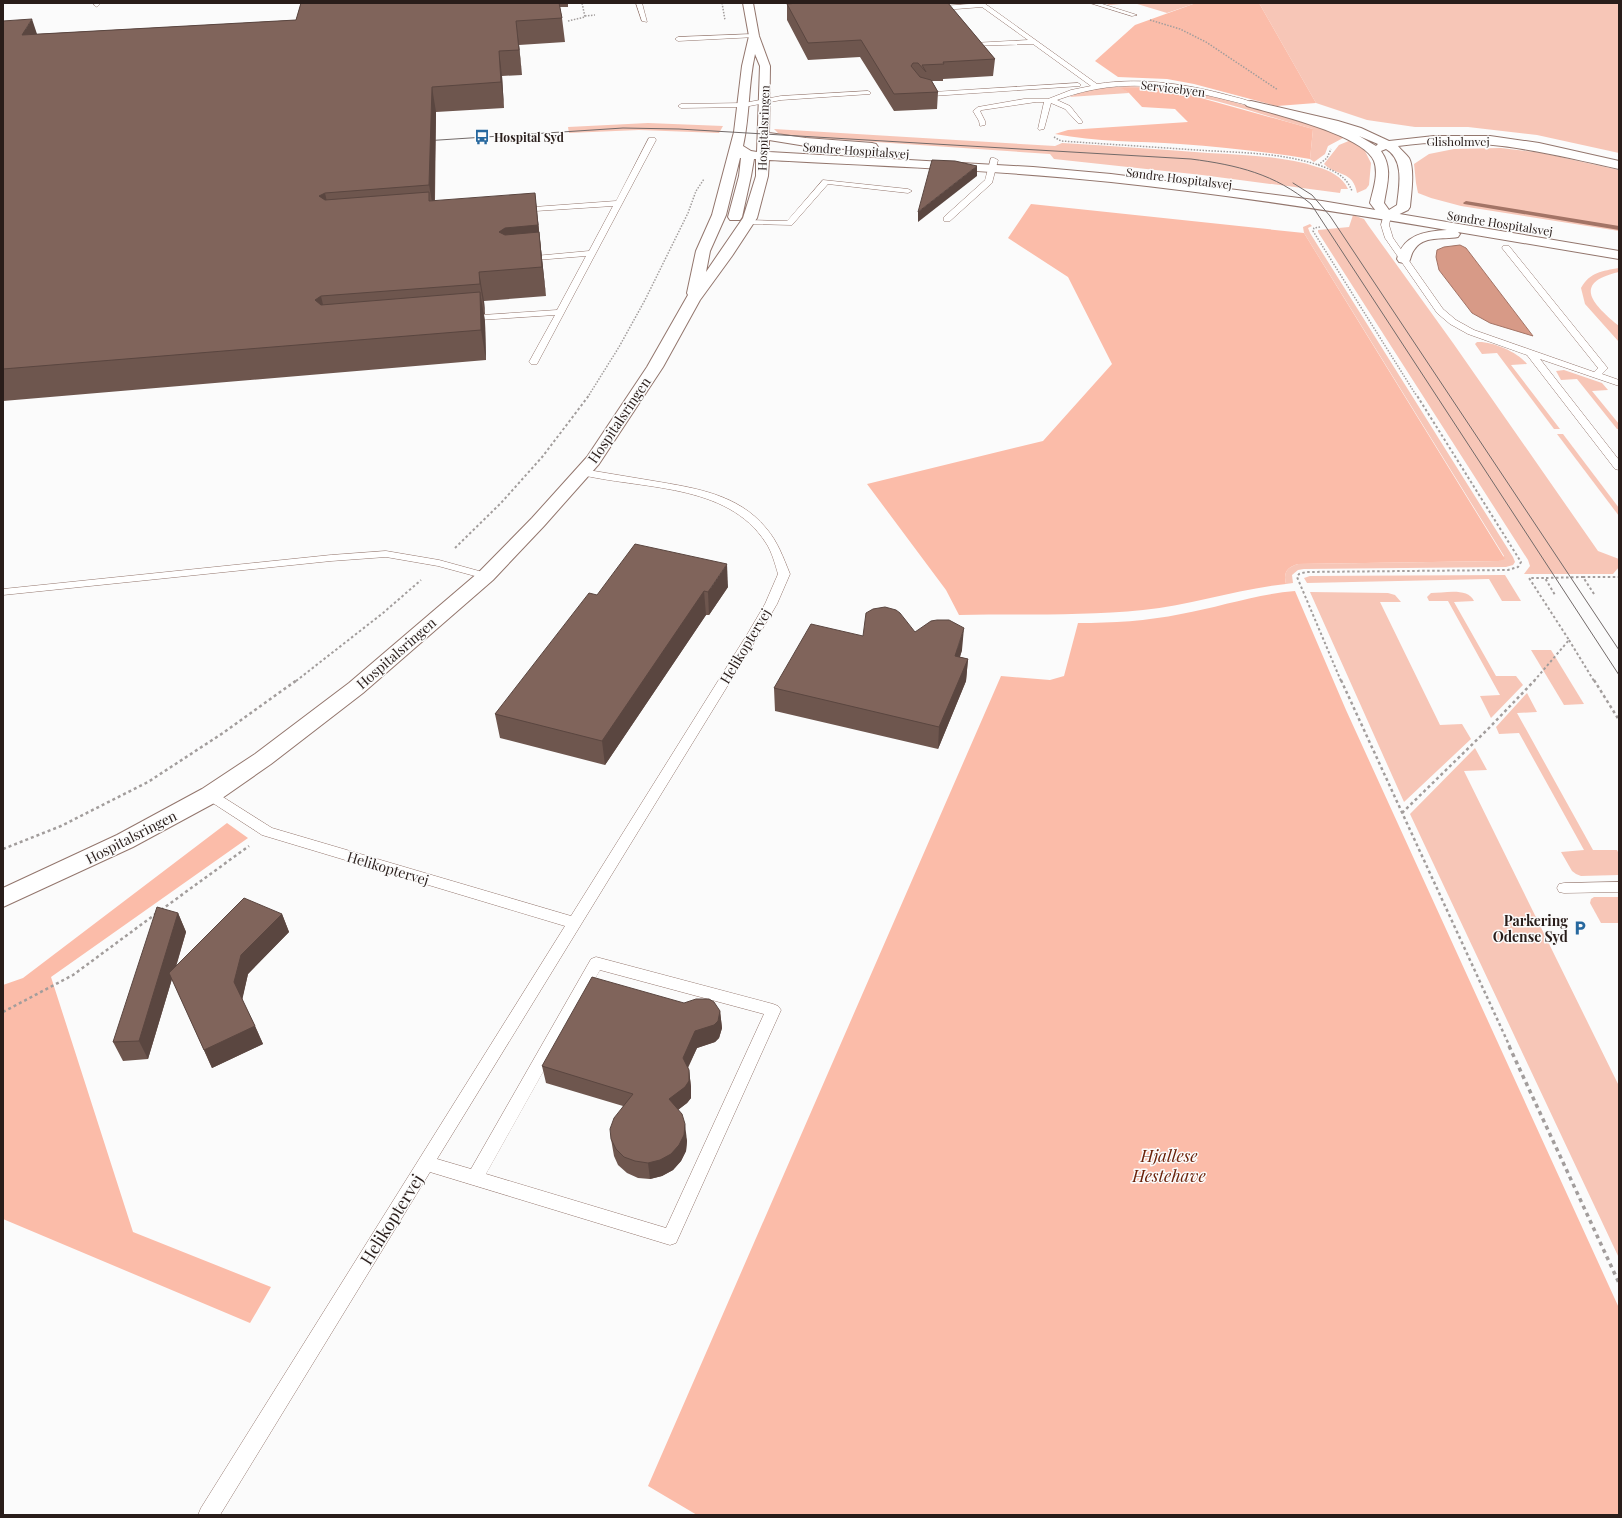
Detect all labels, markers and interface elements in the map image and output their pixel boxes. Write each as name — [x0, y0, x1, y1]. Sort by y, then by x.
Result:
street label: Servicebyen — [1140, 76, 1206, 100]
street label: Hospitalsringen — [754, 85, 772, 171]
bus stop icon: Hospital Syd — [473, 128, 491, 146]
place label: Hospital Syd — [494, 129, 564, 145]
street label: Glisholmvej — [1426, 133, 1490, 149]
street label: Søndre Hospitalsvej — [802, 138, 910, 162]
street label: Søndre Hospitalsvej — [1125, 164, 1233, 192]
street label: Søndre Hospitalsvej — [1446, 207, 1554, 239]
street label: Hospitalsringen — [583, 373, 655, 467]
street label: Helikoptervej — [715, 605, 775, 687]
street label: Hospitalsringen — [352, 613, 440, 693]
street label: Hospitalsringen — [82, 806, 180, 868]
street label: Helikoptervej — [345, 847, 431, 889]
place label: Parkering Odense Syd — [1493, 911, 1569, 946]
parking icon: Parkering Odense Syd — [1571, 919, 1589, 937]
park label: Hjallese Hestehave — [1131, 1144, 1206, 1186]
street label: Helikoptervej — [354, 1170, 428, 1268]

